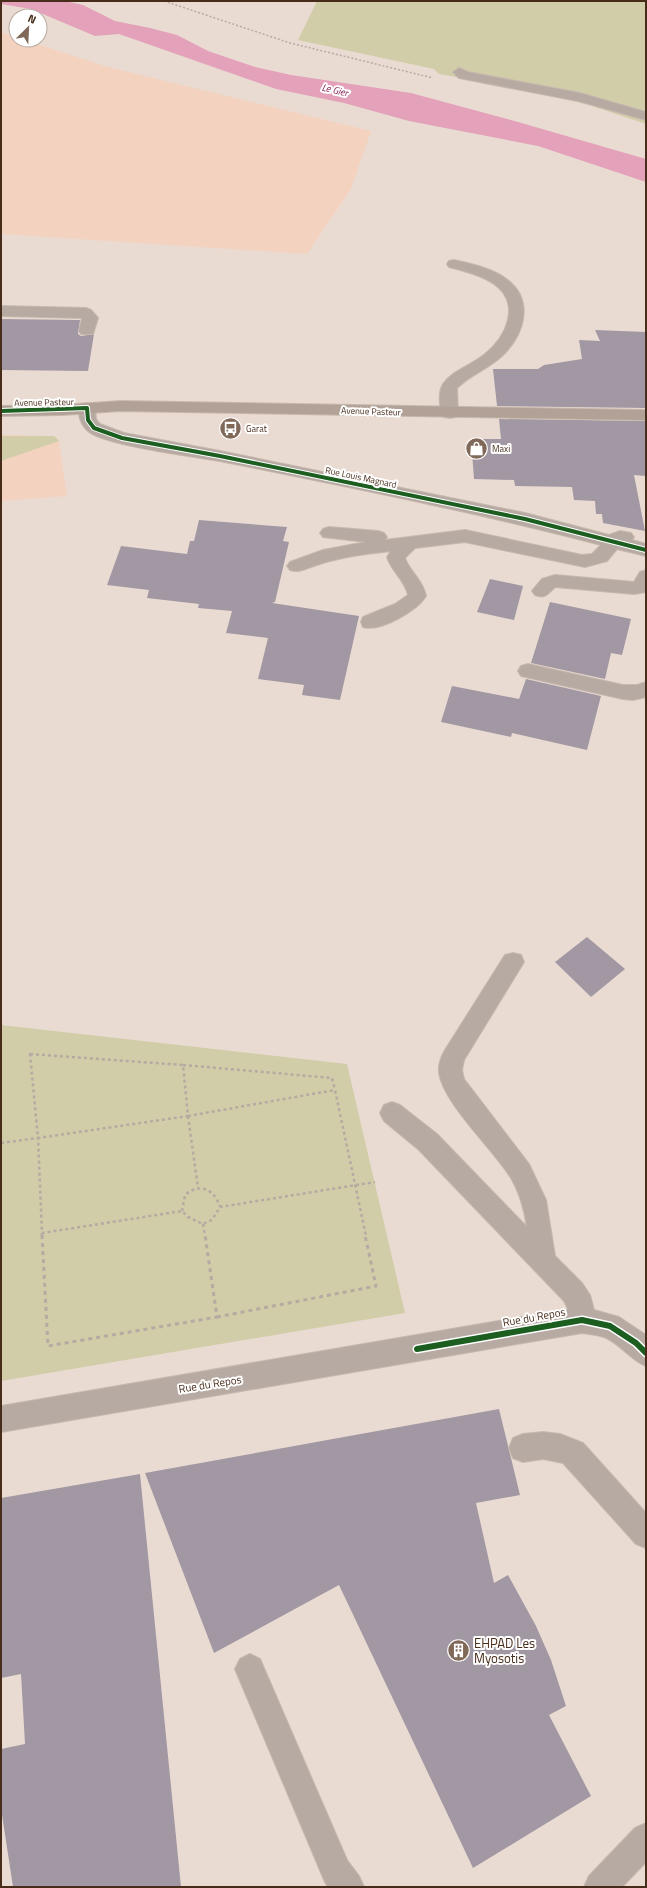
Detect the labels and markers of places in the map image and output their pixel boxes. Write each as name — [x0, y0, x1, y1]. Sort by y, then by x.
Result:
bus stop icon: Garat — [217, 415, 243, 441]
place label: Garat — [246, 422, 268, 435]
shop icon: Maxi — [464, 435, 490, 461]
place label: Maxi — [492, 442, 510, 455]
place label: EHPAD Les Myosotis — [474, 1633, 535, 1668]
building icon: EHPAD Les Myosotis — [445, 1637, 471, 1663]

